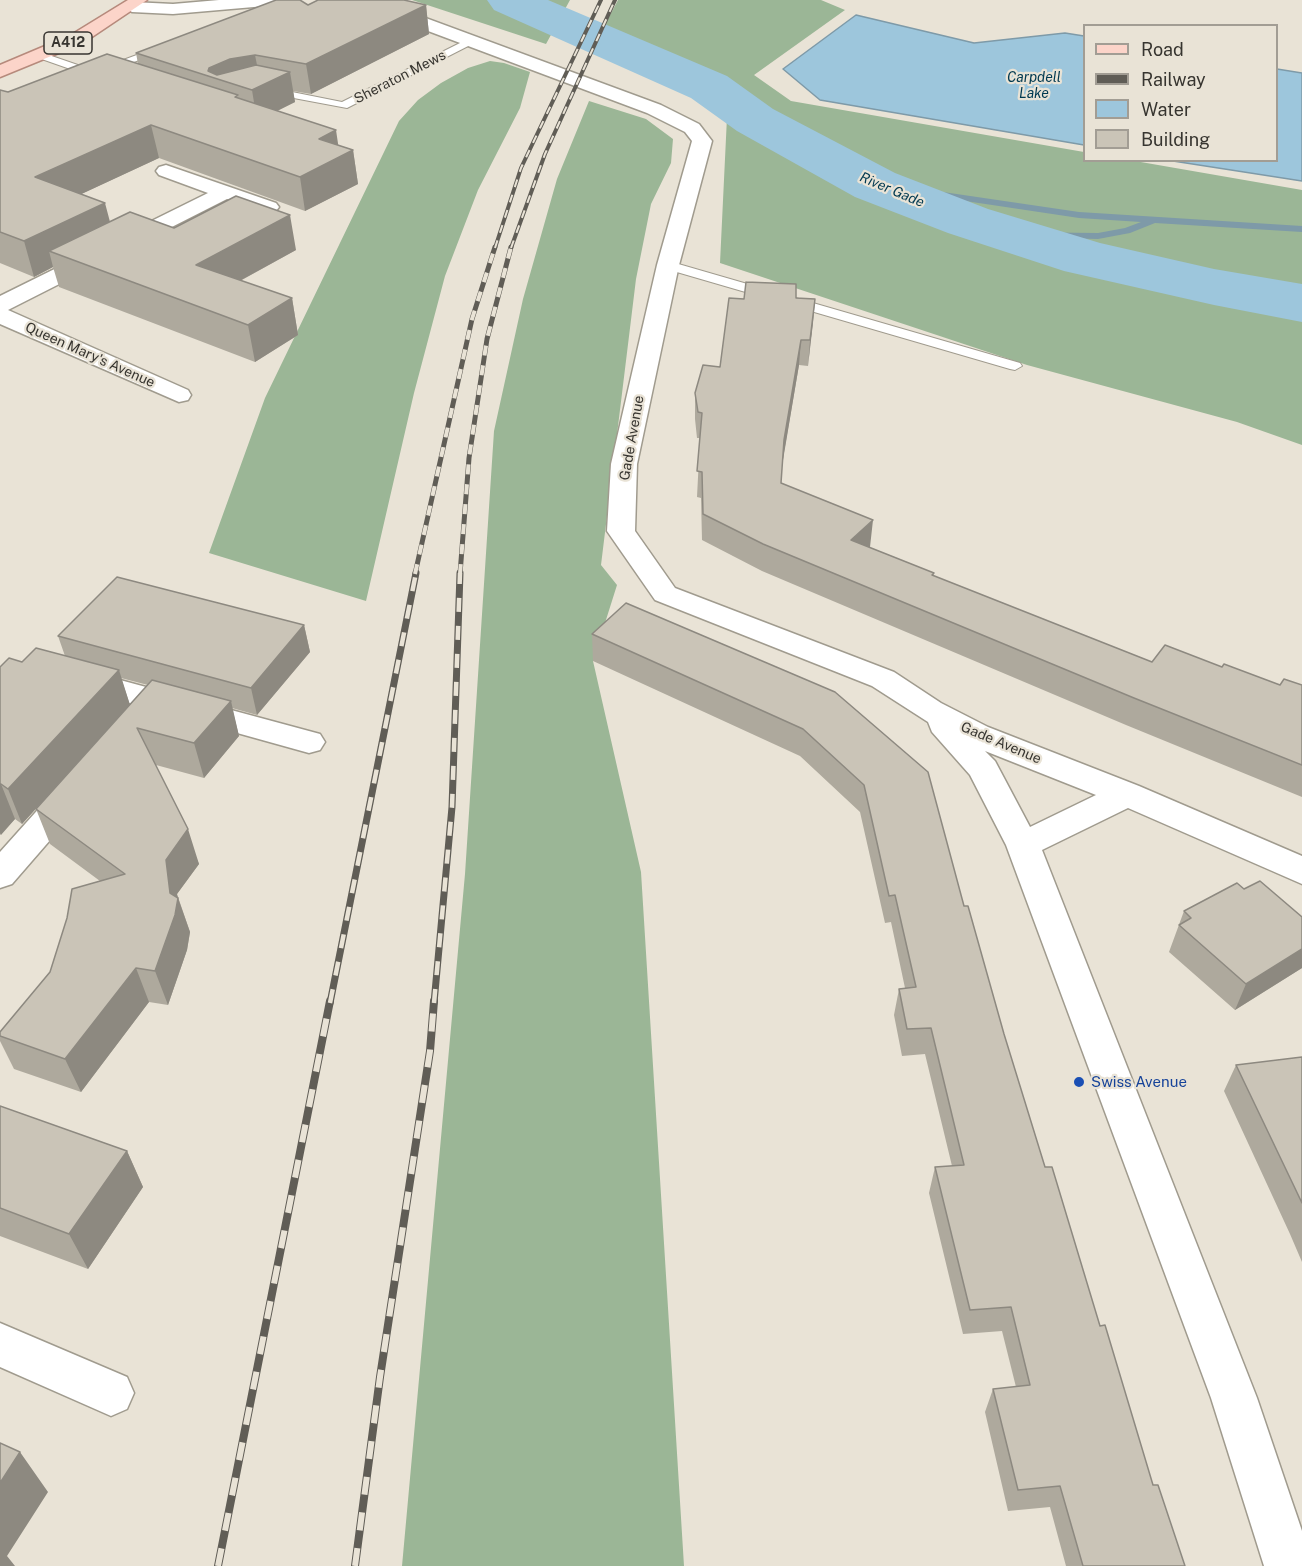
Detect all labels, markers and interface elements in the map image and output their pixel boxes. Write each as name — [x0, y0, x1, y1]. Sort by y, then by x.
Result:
legend — [1083, 24, 1278, 162]
road number: A412 — [44, 32, 92, 54]
text: Road — [1141, 39, 1184, 60]
street label: Sheraton Mews — [351, 47, 449, 107]
text: Railway — [1141, 69, 1206, 90]
water label: Carpdell Lake — [1007, 70, 1061, 102]
text: Water — [1141, 99, 1191, 120]
text: Building — [1141, 129, 1210, 150]
water label: River Gade — [857, 169, 927, 211]
street label: Queen Mary's Avenue — [22, 319, 158, 391]
street label: Gade Avenue — [616, 394, 648, 482]
street label: Gade Avenue — [958, 719, 1044, 767]
place label: Swiss Avenue — [1091, 1073, 1187, 1091]
marker: Swiss Avenue — [1072, 1075, 1086, 1089]

